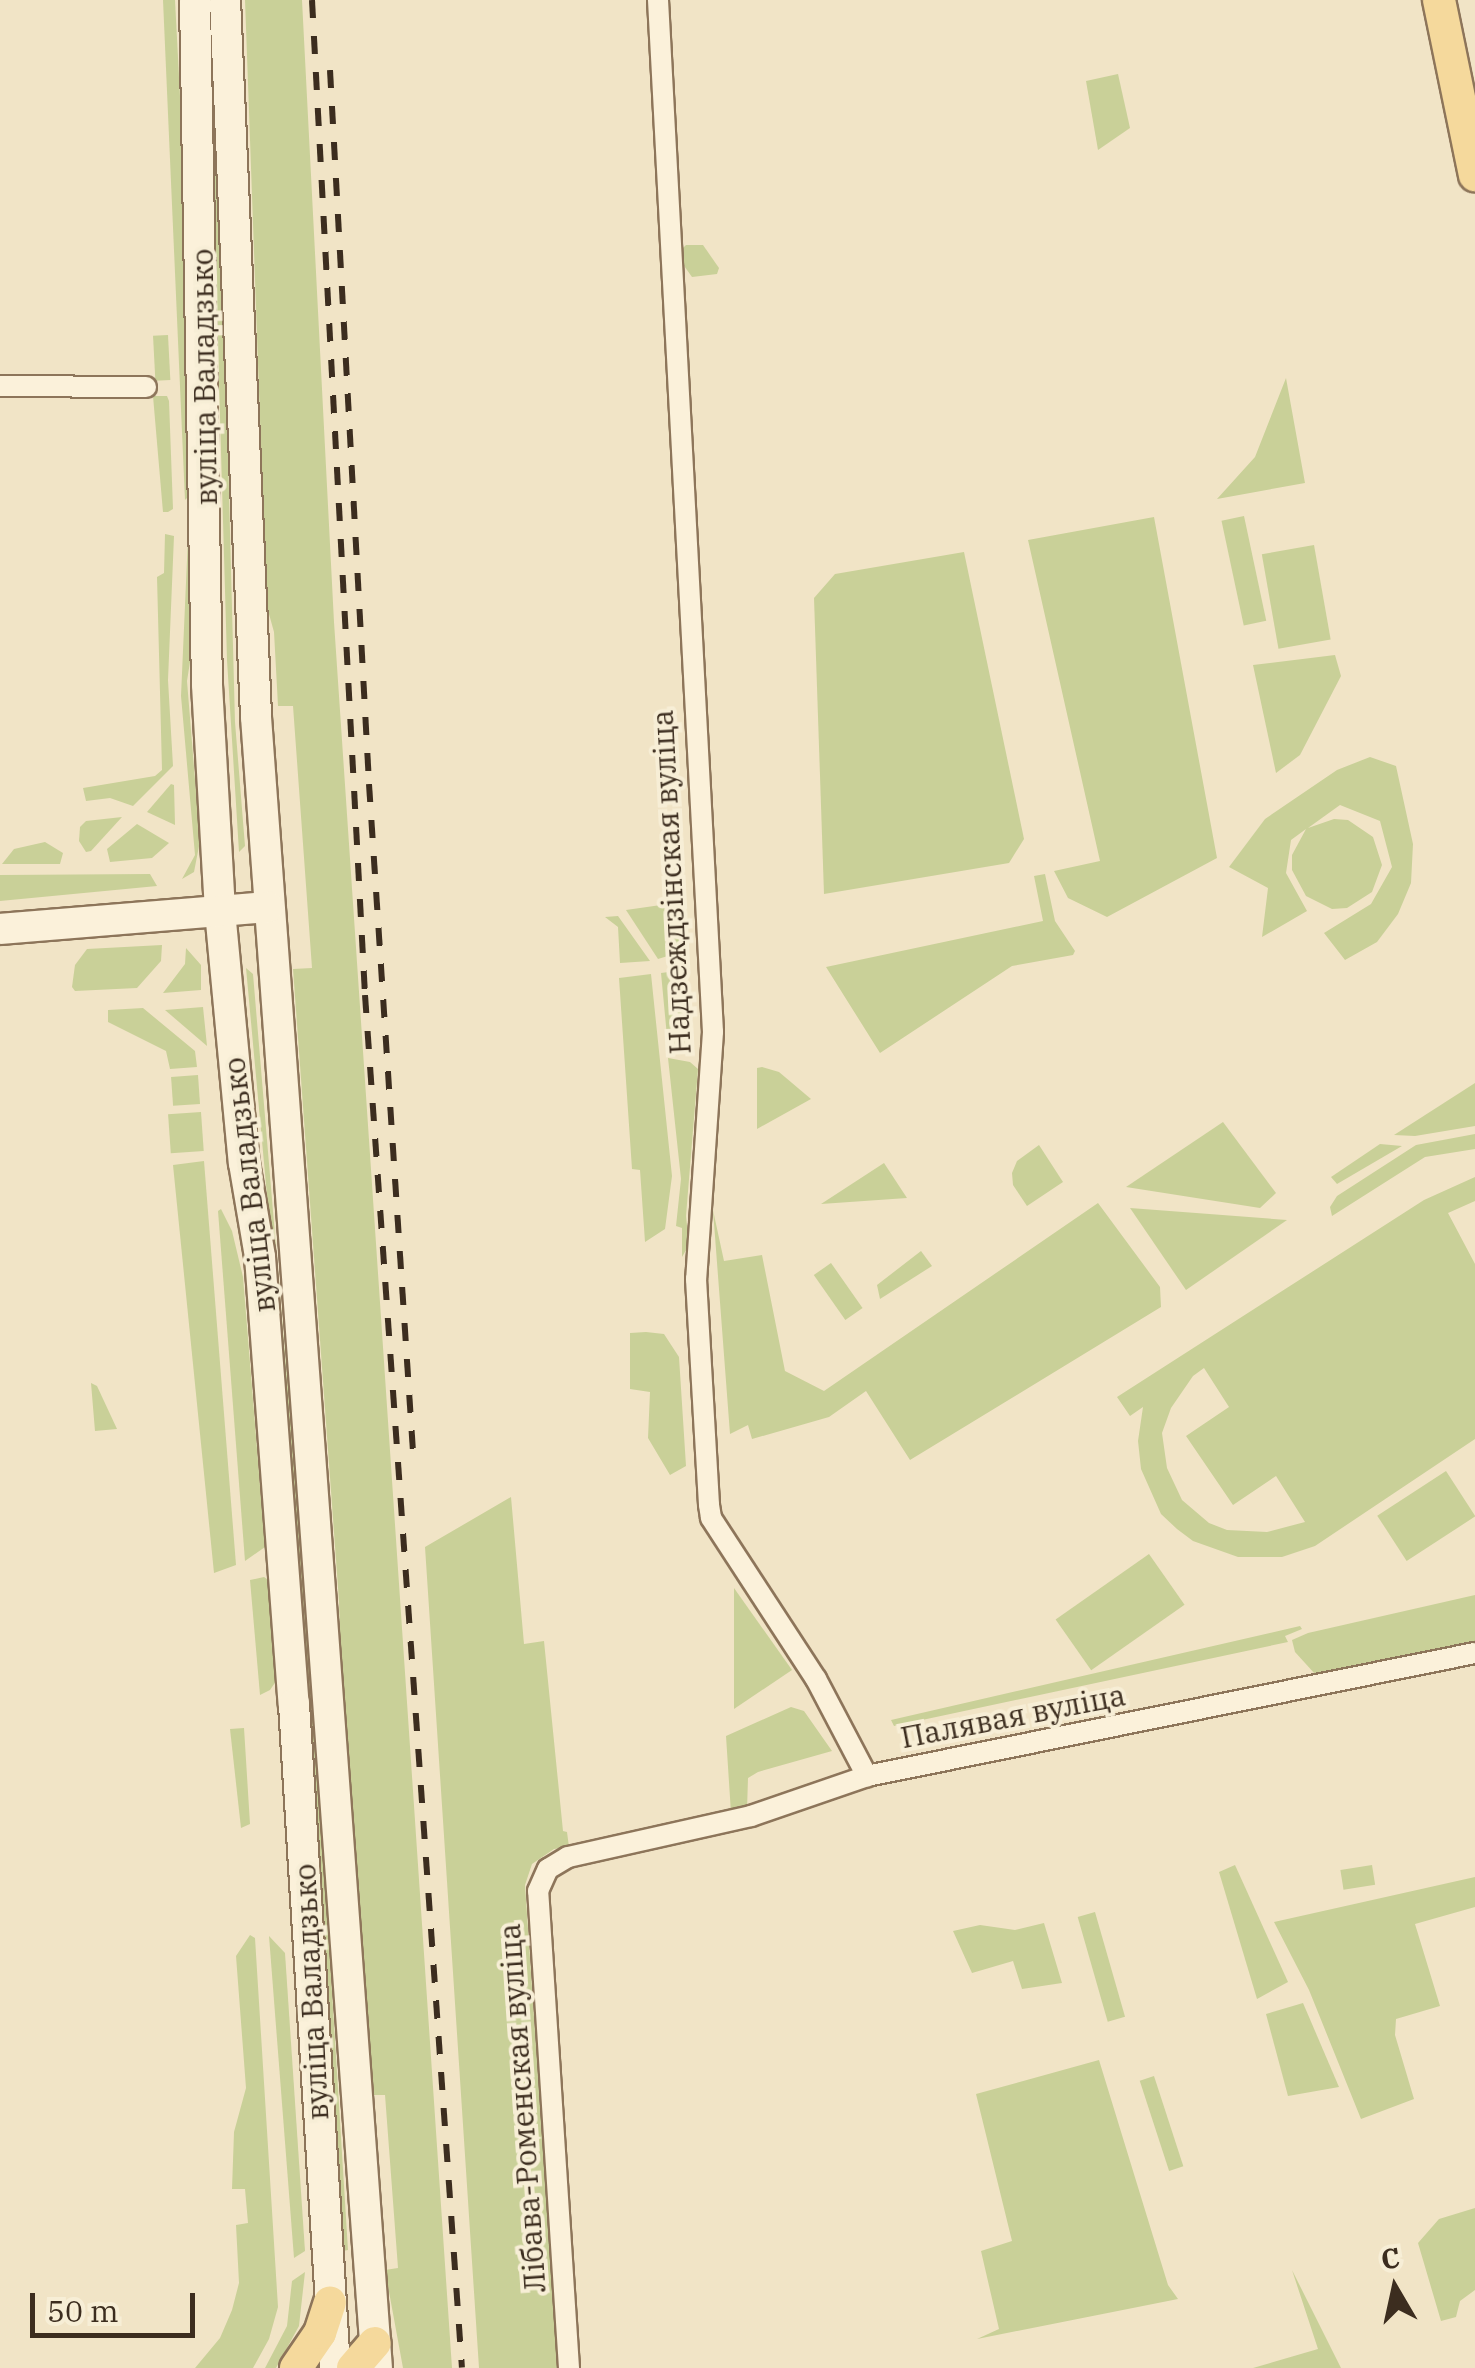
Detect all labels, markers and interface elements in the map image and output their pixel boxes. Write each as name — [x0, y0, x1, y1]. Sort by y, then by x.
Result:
street label: вуліца Валадзько — [184, 248, 224, 506]
street label: Надзеждзінская вуліца — [644, 709, 698, 1055]
street label: вуліца Валадзько — [215, 1055, 283, 1315]
street label: Палявая вуліца — [898, 1677, 1128, 1755]
street label: вуліца Валадзько — [286, 1863, 336, 2121]
street label: Лібава-Роменская вуліца — [491, 1922, 553, 2294]
north arrow — [1345, 2238, 1445, 2338]
text: С — [1378, 2238, 1402, 2278]
scale bar — [35, 2273, 200, 2335]
text: 50 m — [47, 2291, 119, 2330]

